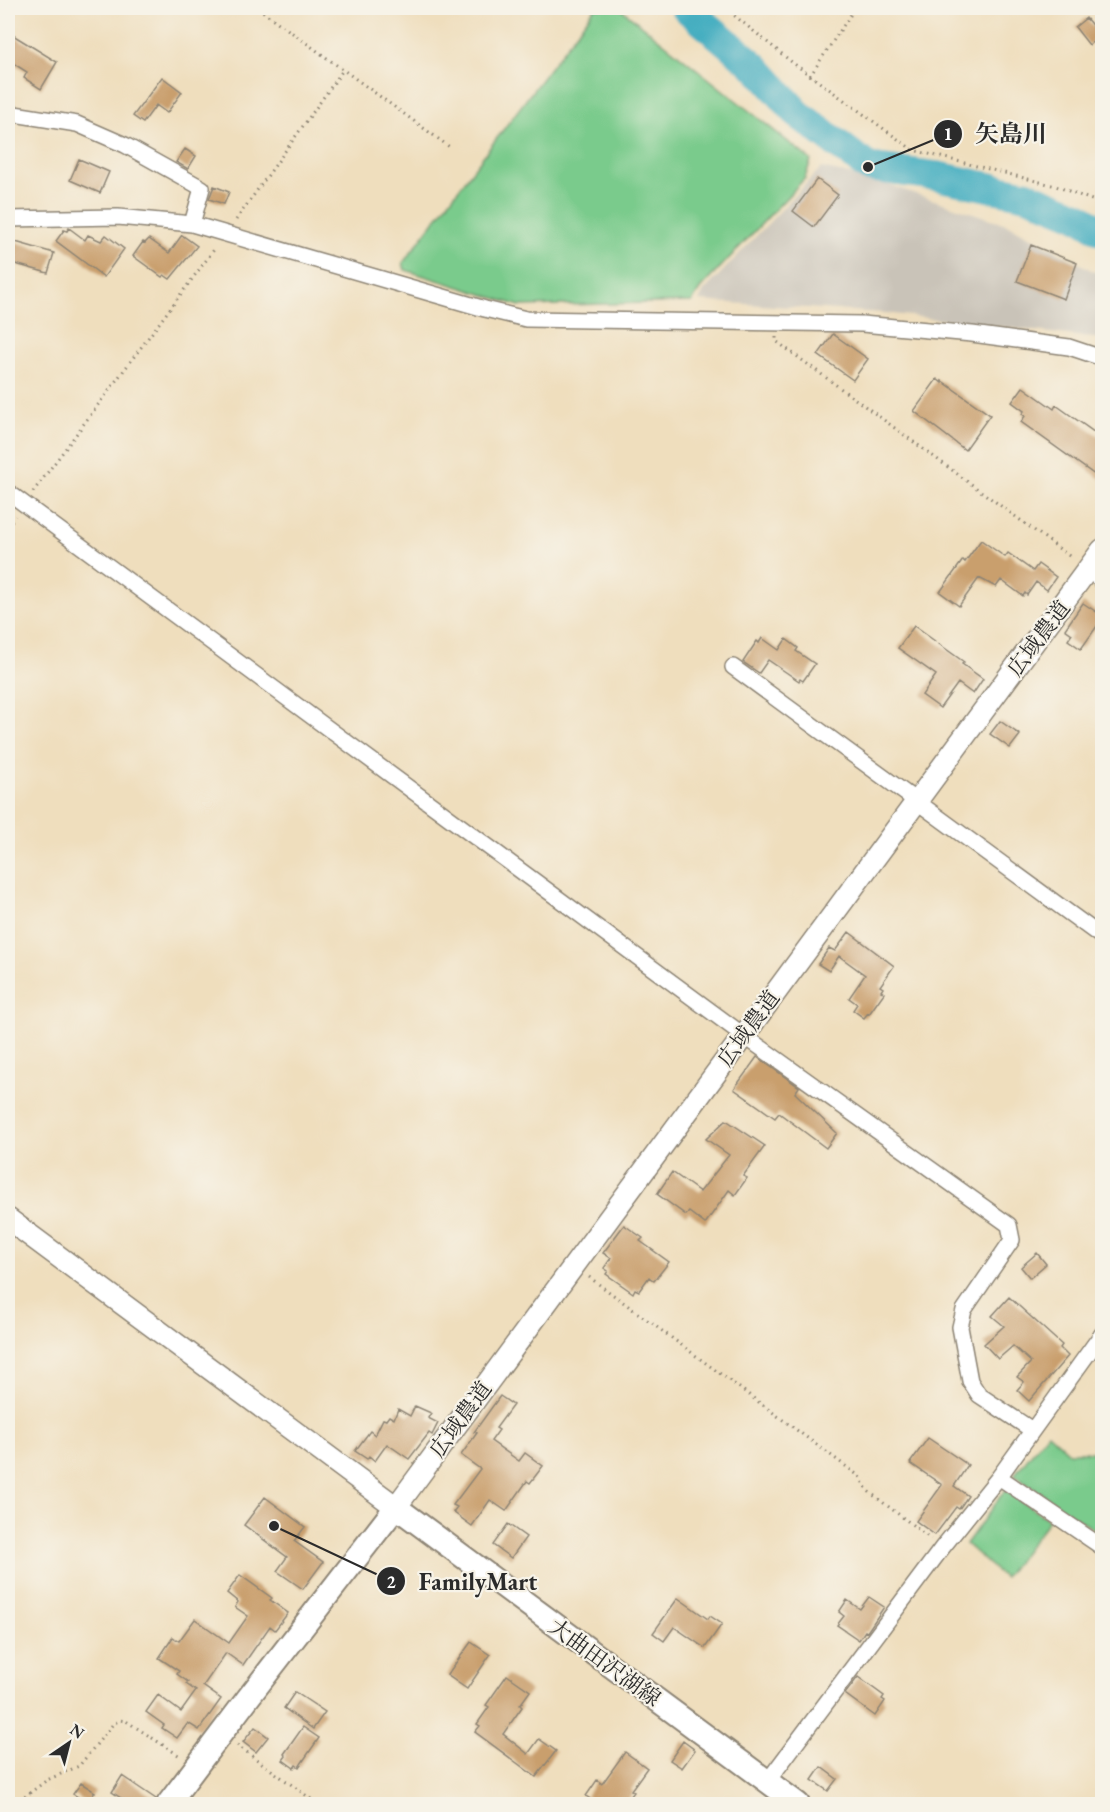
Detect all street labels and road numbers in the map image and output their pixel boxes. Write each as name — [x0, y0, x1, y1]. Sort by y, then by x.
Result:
street label: 広域農道 — [1000, 594, 1076, 682]
street label: 広域農道 — [711, 984, 786, 1072]
street label: 広域農道 — [423, 1375, 498, 1463]
street label: 大曲田沢湖線 — [543, 1612, 667, 1713]

